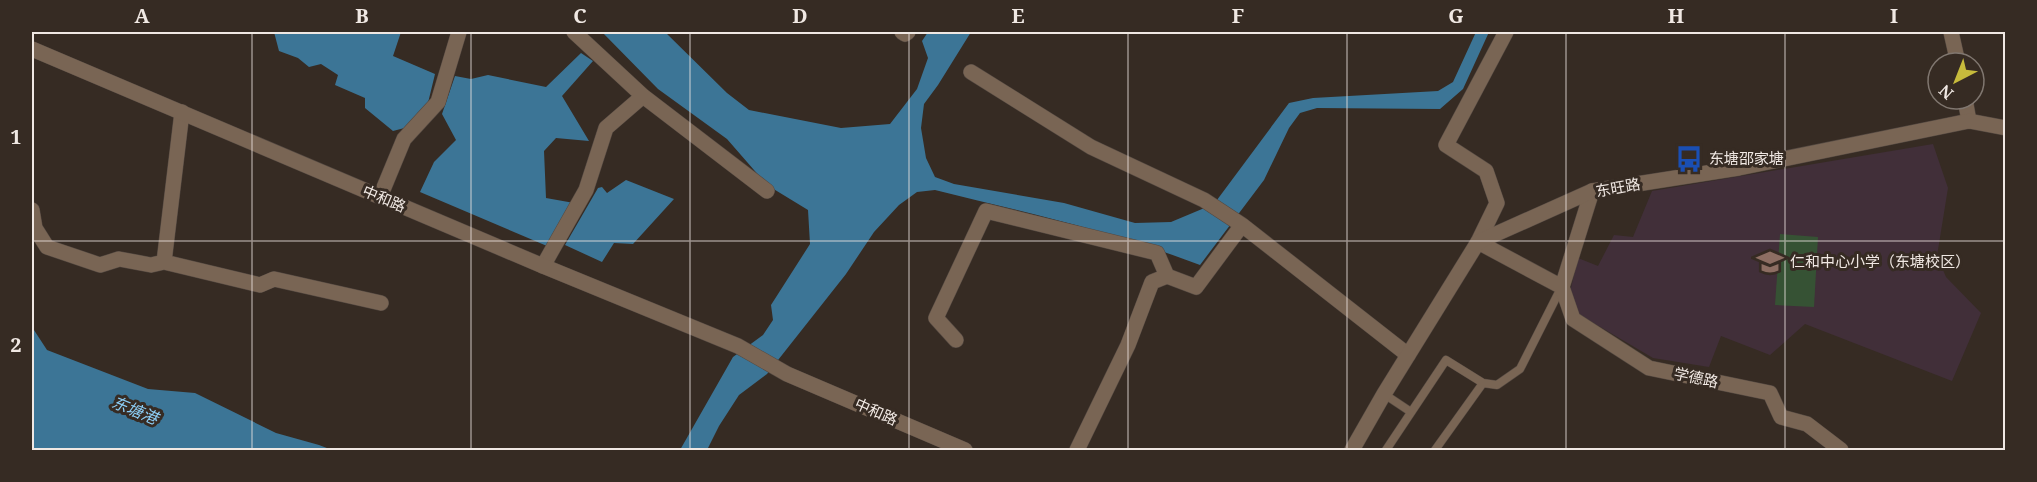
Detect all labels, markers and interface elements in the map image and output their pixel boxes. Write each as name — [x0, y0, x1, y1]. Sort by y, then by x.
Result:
text: A — [134, 2, 150, 29]
text: B — [355, 2, 369, 29]
text: C — [573, 2, 587, 29]
text: D — [792, 2, 808, 29]
text: E — [1011, 2, 1025, 29]
text: F — [1232, 2, 1244, 29]
text: G — [1448, 2, 1464, 29]
text: H — [1668, 2, 1684, 29]
text: I — [1890, 2, 1898, 29]
north arrow — [1926, 51, 1986, 111]
text: N — [1934, 79, 1958, 105]
text: 1 — [10, 123, 22, 150]
bus stop icon: 东塘邵家塘 — [1674, 144, 1704, 174]
place label: 东塘邵家塘 — [1709, 148, 1784, 168]
street label: 东旺路 — [1594, 173, 1642, 201]
street label: 中和路 — [360, 180, 409, 216]
school or university icon: 仁和中心小学（东塘校区） — [1755, 247, 1785, 277]
place label: 仁和中心小学（东塘校区） — [1790, 251, 1970, 271]
text: 2 — [10, 331, 22, 358]
street label: 学德路 — [1672, 363, 1720, 391]
water label: 东塘港 — [109, 391, 163, 430]
street label: 中和路 — [852, 393, 901, 429]

